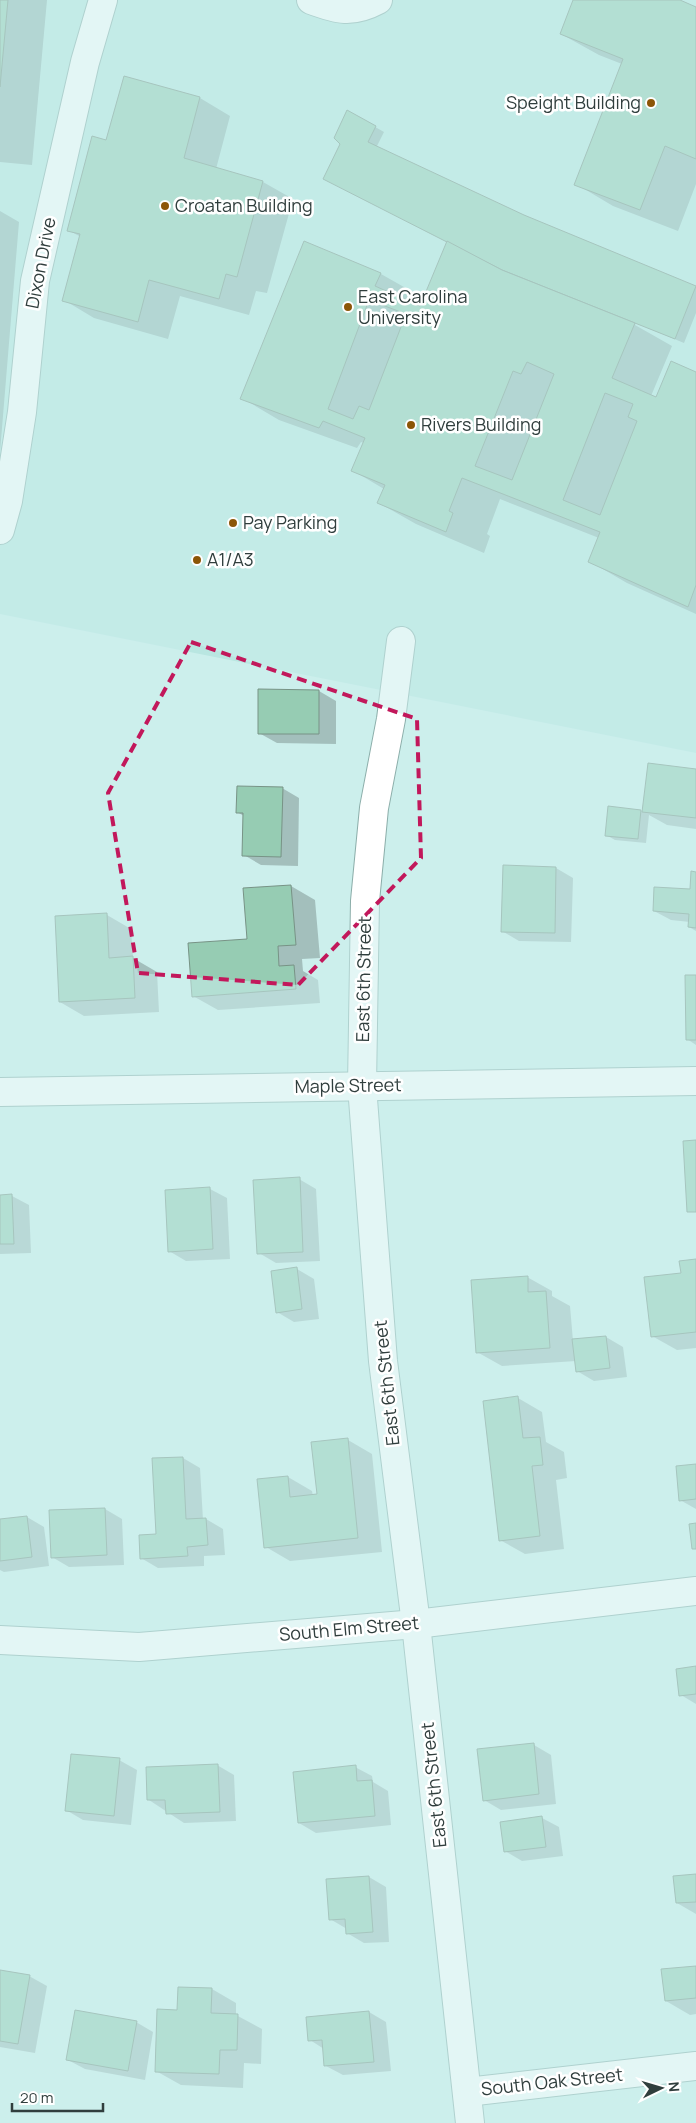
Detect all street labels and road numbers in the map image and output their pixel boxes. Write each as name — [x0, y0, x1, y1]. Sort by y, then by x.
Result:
street label: Dixon Drive — [19, 215, 61, 310]
street label: East 6th Street — [350, 916, 376, 1042]
street label: Maple Street — [294, 1072, 402, 1098]
street label: East 6th Street — [367, 1319, 405, 1447]
street label: South Elm Street — [278, 1610, 420, 1646]
street label: East 6th Street — [414, 1721, 452, 1849]
street label: South Oak Street — [480, 2062, 624, 2100]

